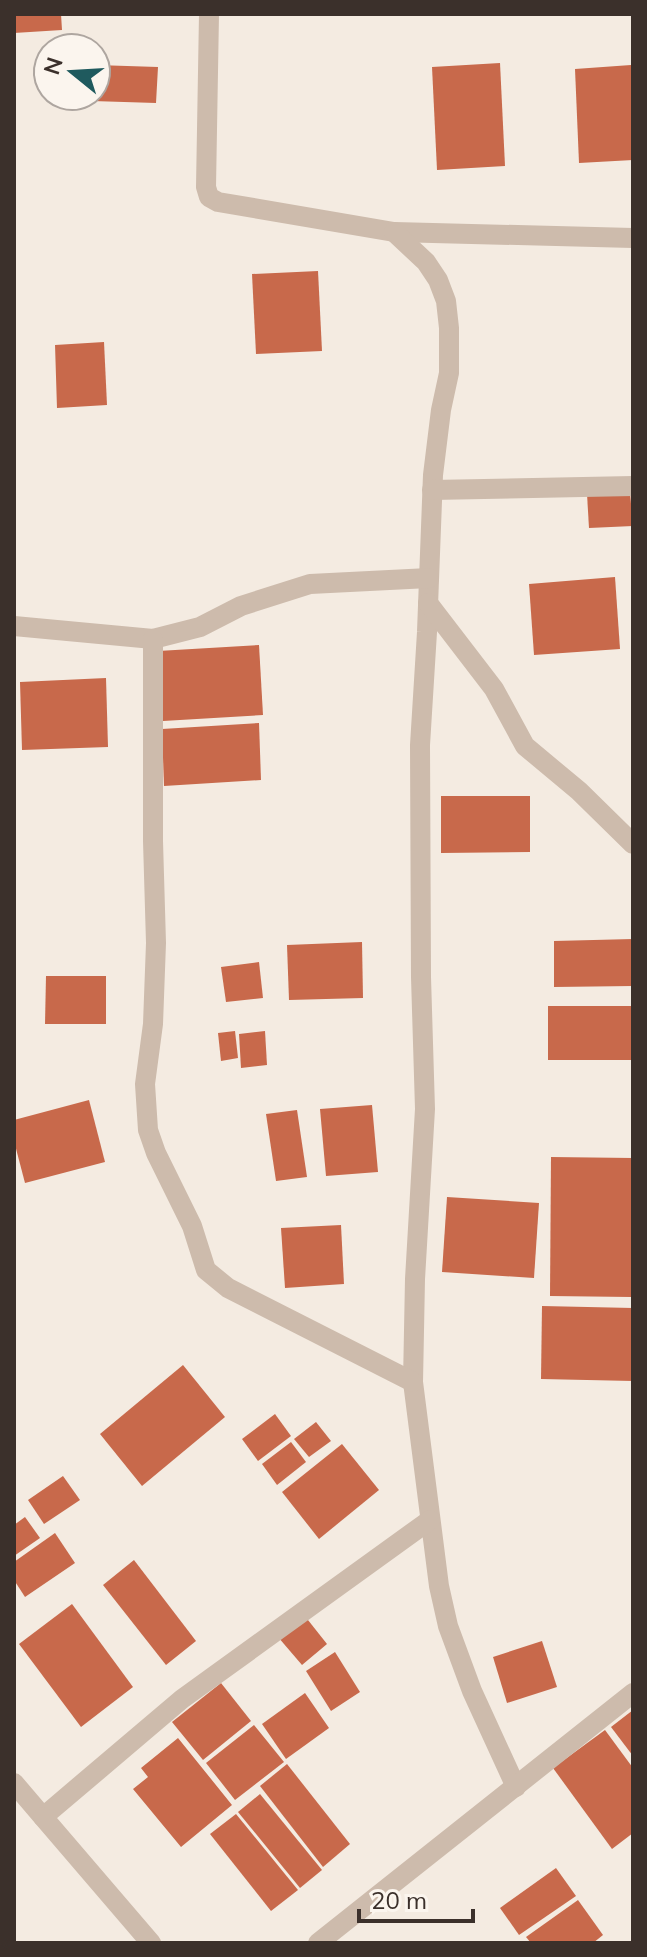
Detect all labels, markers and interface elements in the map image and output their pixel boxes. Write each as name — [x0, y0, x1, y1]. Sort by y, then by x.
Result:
north arrow — [32, 32, 112, 112]
text: N — [37, 54, 69, 78]
scale bar — [359, 1873, 473, 1923]
text: 20 m — [371, 1885, 427, 1915]

